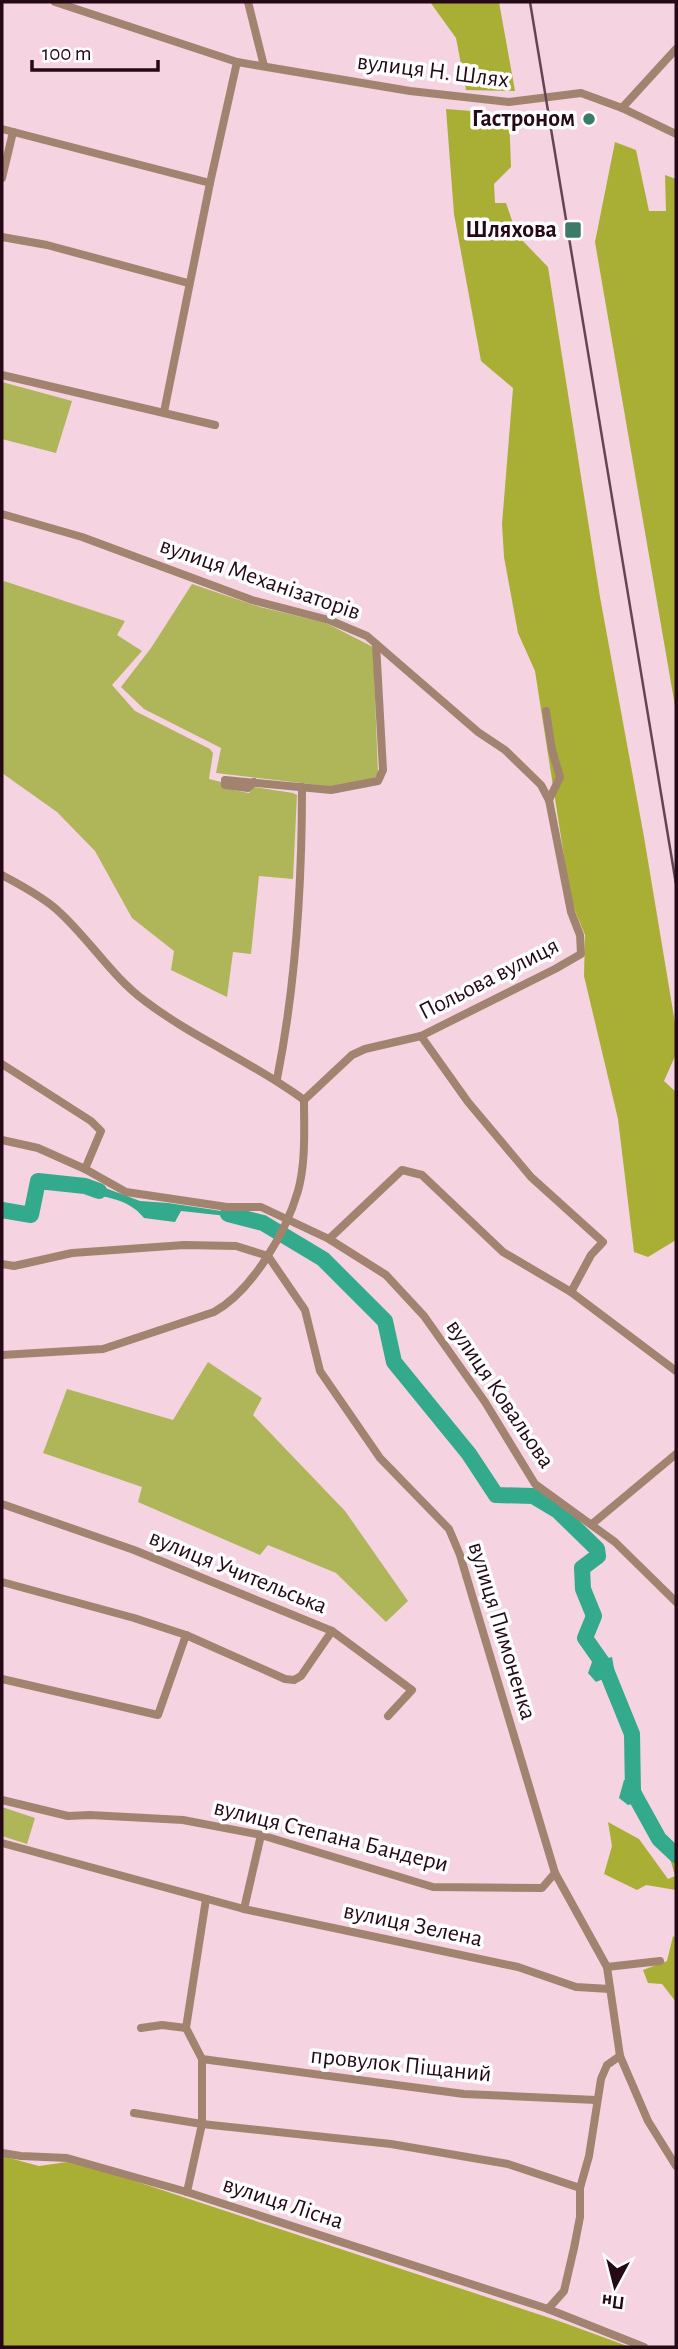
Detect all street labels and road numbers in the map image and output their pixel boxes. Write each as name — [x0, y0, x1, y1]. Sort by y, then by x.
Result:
street label: вулиця Н. Шлях — [356, 50, 511, 92]
street label: вулиця Механізаторів — [157, 533, 363, 625]
street label: Польова вулиця — [415, 933, 563, 1025]
street label: вулиця Ковальова — [441, 1315, 559, 1473]
street label: вулиця Учительська — [146, 1525, 330, 1619]
street label: вулиця Пимоненка — [464, 1539, 540, 1723]
street label: вулиця Степана Бандери — [211, 1795, 451, 1877]
street label: вулиця Зелена — [341, 1899, 485, 1951]
street label: провулок Піщаний — [309, 2044, 493, 2086]
street label: вулиця Лісна — [220, 2172, 346, 2234]

